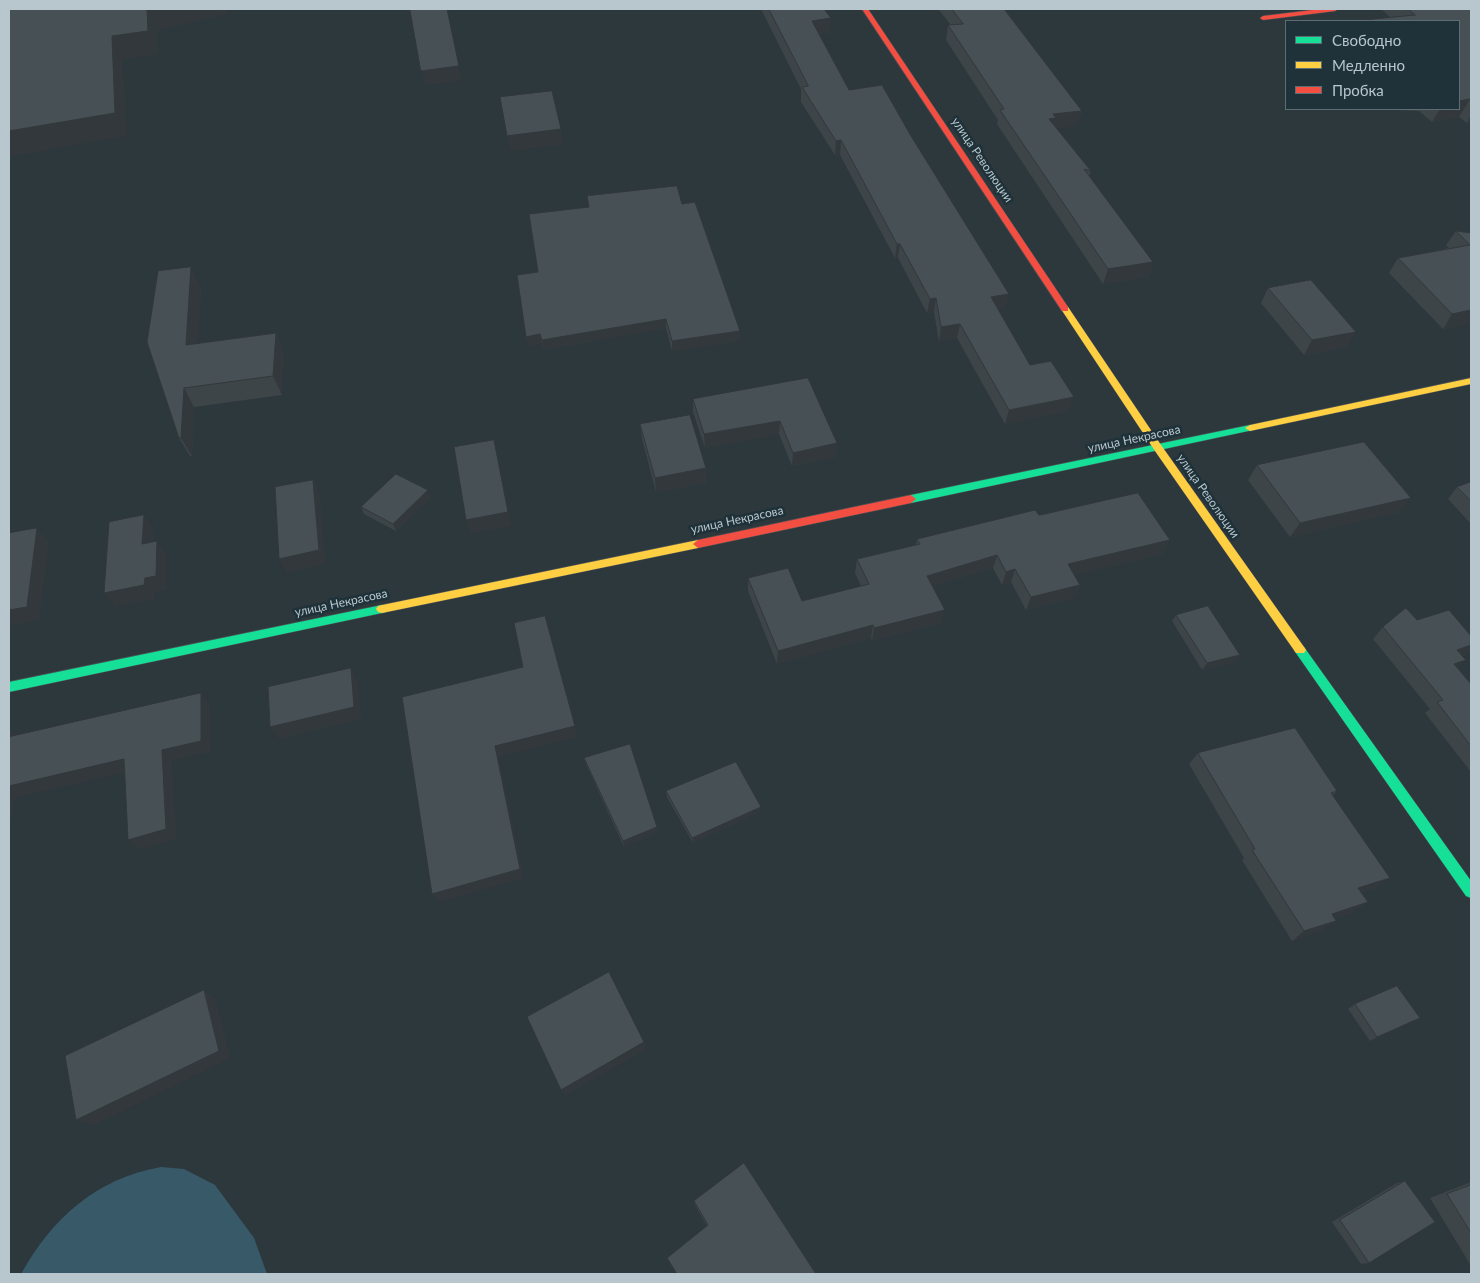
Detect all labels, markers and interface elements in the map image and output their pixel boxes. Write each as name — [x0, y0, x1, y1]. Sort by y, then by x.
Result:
legend — [1285, 20, 1460, 110]
text: Свободно — [1332, 31, 1401, 49]
text: Медленно — [1332, 56, 1405, 74]
text: Пробка — [1332, 81, 1384, 99]
street label: улица Революции — [948, 115, 1016, 205]
street label: улица Некрасова — [1086, 422, 1182, 456]
street label: улица Революции — [1174, 451, 1242, 541]
street label: улица Некрасова — [689, 503, 785, 537]
street label: улица Некрасова — [293, 586, 389, 620]

